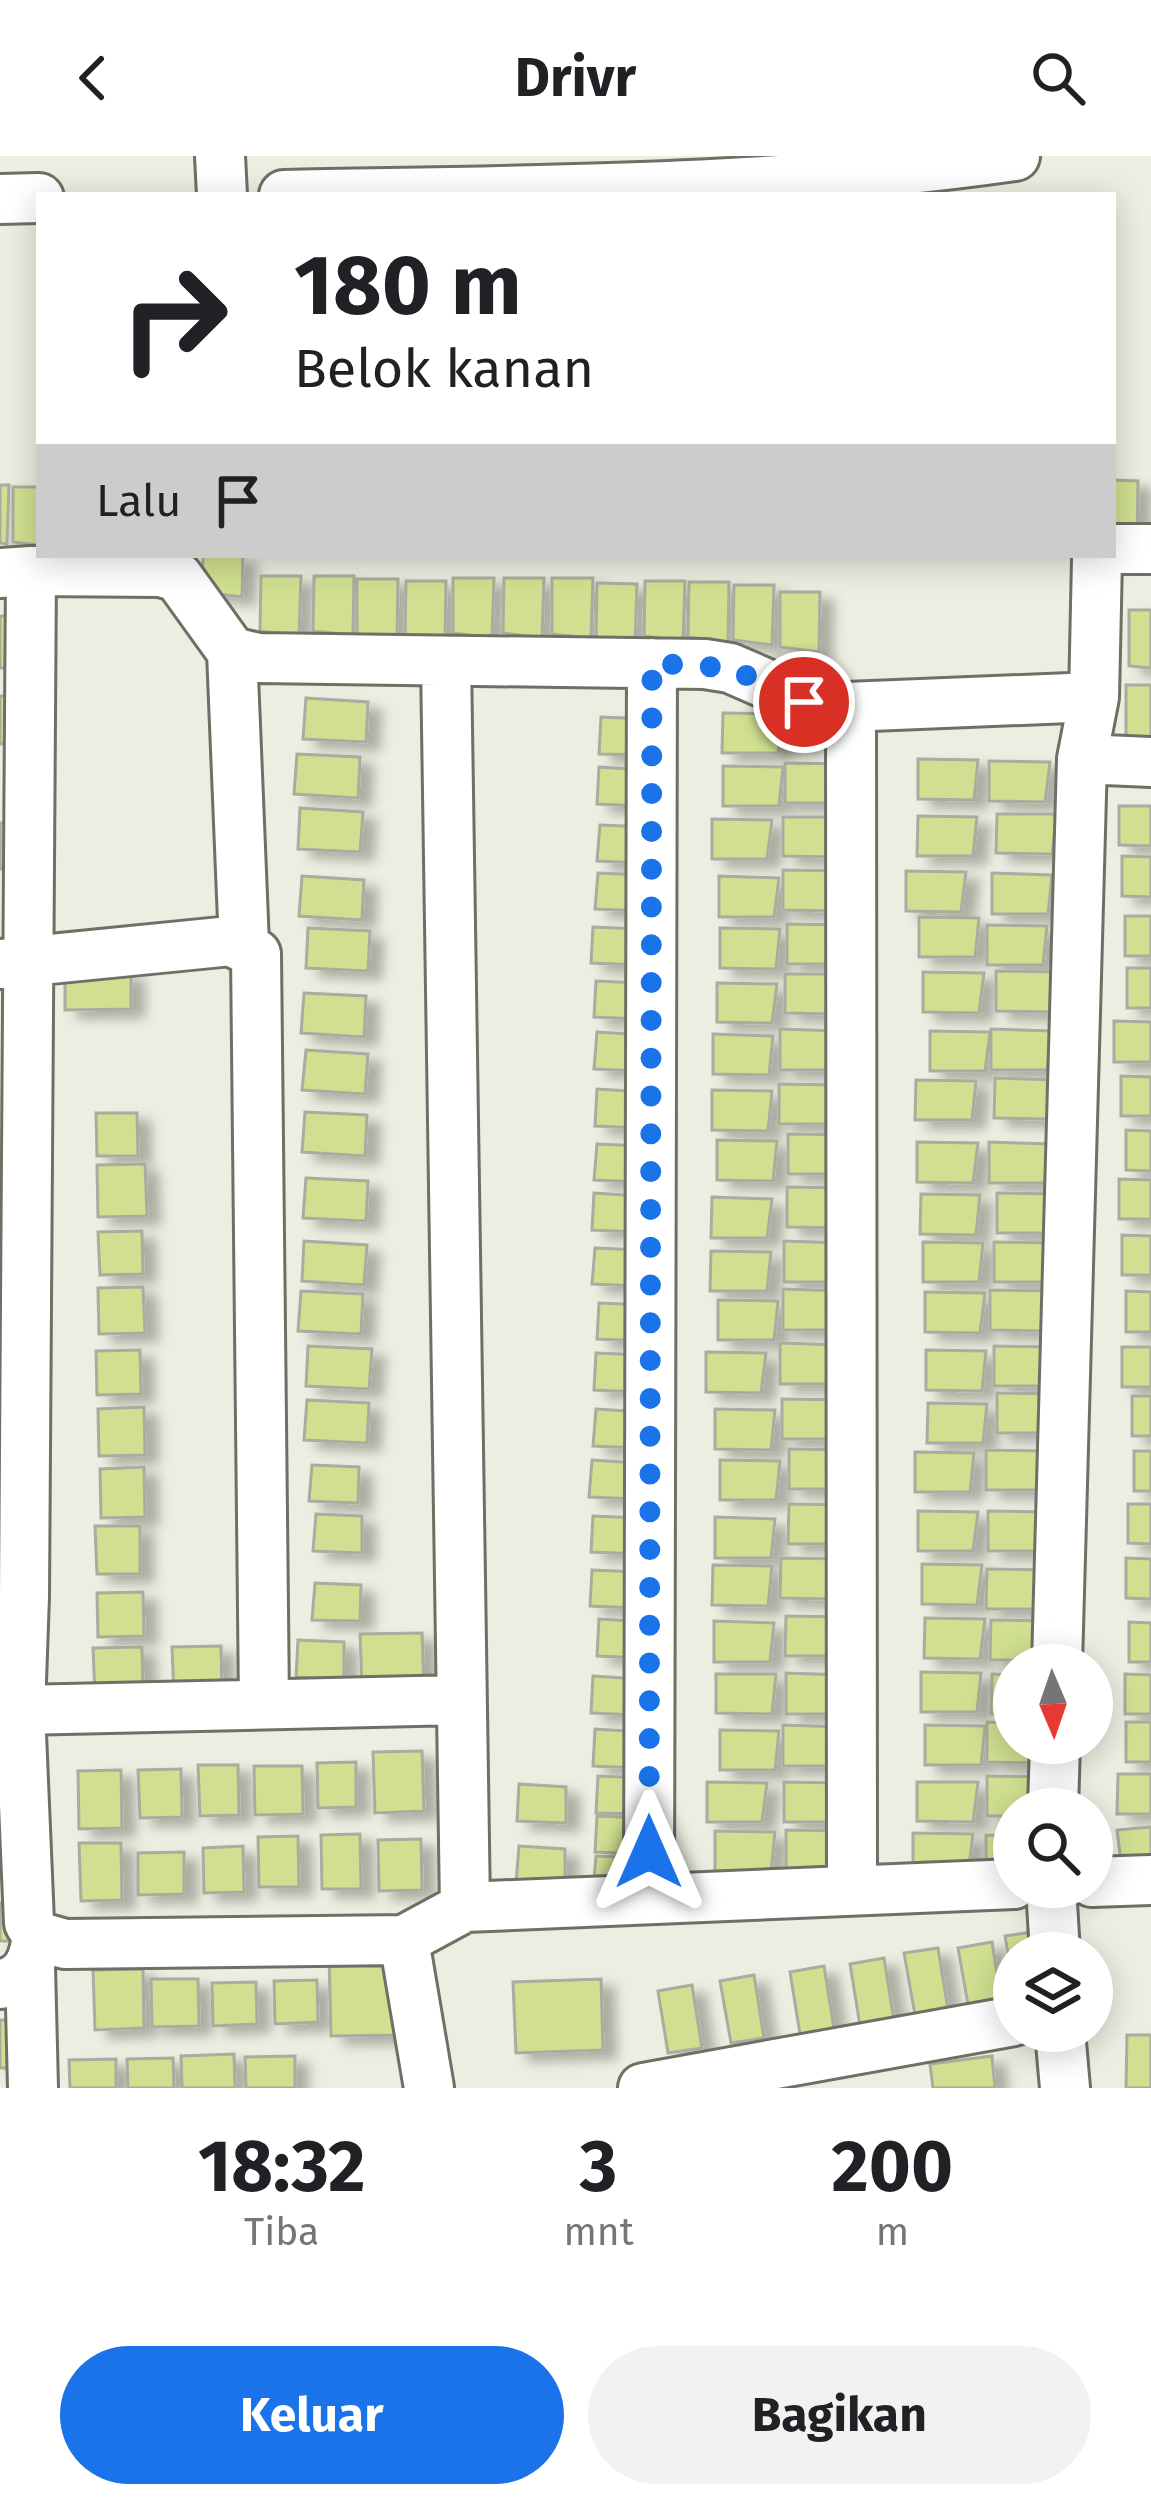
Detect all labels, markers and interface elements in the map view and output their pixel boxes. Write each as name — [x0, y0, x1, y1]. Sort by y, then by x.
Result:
icon: back — [60, 45, 126, 111]
icon: search — [1025, 45, 1091, 111]
text: Drivr — [515, 46, 636, 110]
text: 180 m — [294, 235, 522, 336]
icon: right — [96, 240, 252, 396]
text: Belok kanan — [294, 337, 594, 401]
icon: arrive — [205, 468, 271, 534]
text: Lalu — [96, 474, 181, 528]
pin — [753, 651, 855, 753]
icon: arrive — [771, 669, 837, 735]
north arrow — [993, 1644, 1113, 1764]
map controls — [993, 1644, 1113, 2052]
button: search — [993, 1788, 1113, 1908]
position arrow — [586, 1789, 712, 1915]
button: layers — [993, 1932, 1113, 2052]
text: 18:32 — [198, 2124, 366, 2210]
text: 3 — [580, 2124, 617, 2210]
text: 200 — [832, 2124, 953, 2210]
text: Tiba — [244, 2209, 319, 2255]
text: mnt — [563, 2209, 634, 2255]
text: m — [876, 2209, 909, 2255]
button: Keluar — [60, 2346, 564, 2484]
button: Bagikan — [588, 2346, 1091, 2484]

